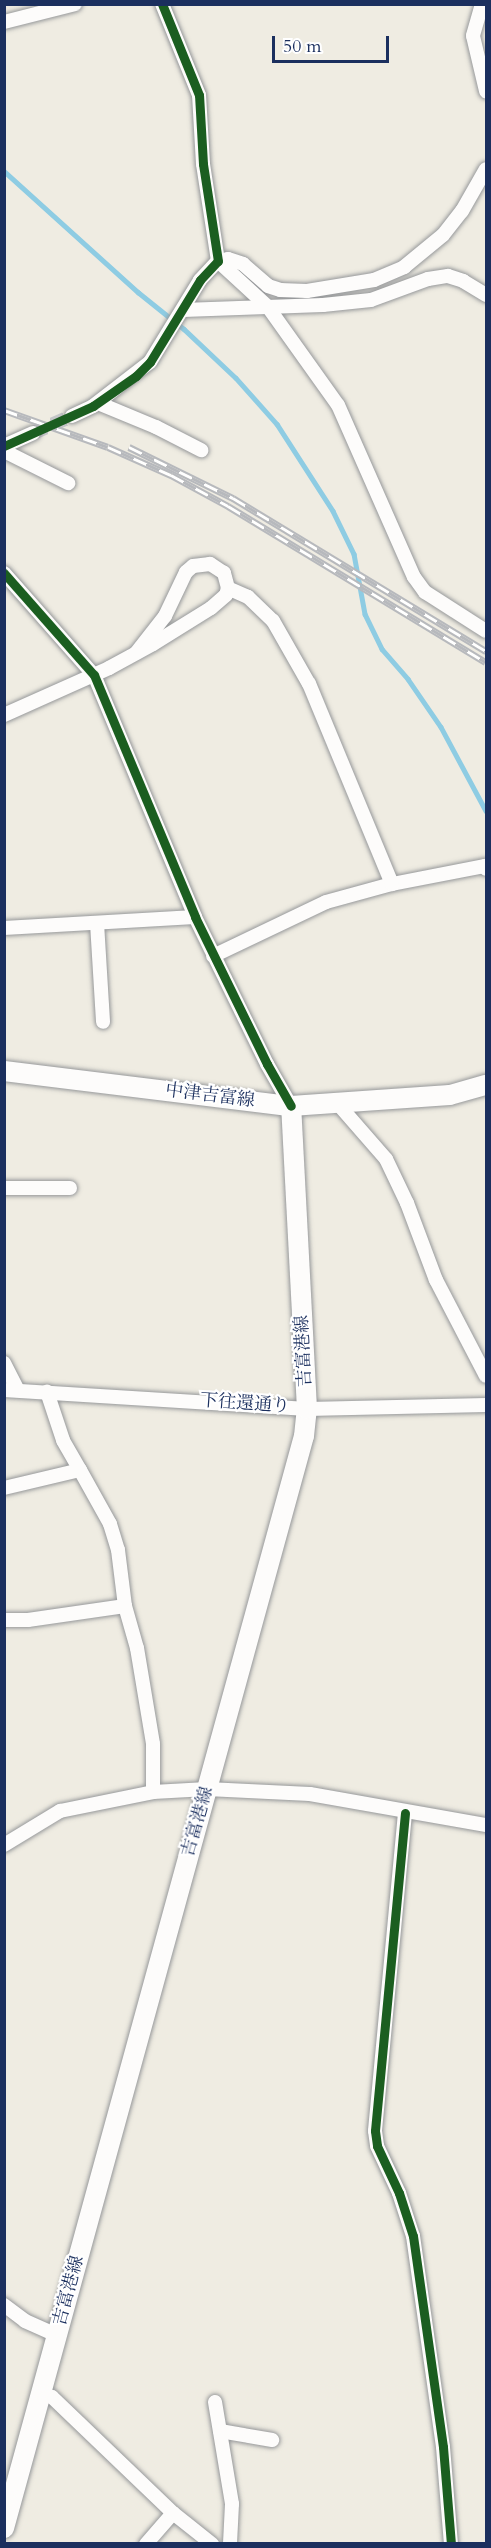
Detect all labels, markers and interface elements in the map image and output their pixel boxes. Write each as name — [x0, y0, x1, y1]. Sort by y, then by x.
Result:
scale bar — [275, 24, 392, 62]
text: 50 m — [283, 34, 322, 59]
street label: 中津吉富線 — [164, 1080, 256, 1112]
street label: 吉富港線 — [291, 1314, 317, 1388]
street label: 下往還通り — [199, 1390, 291, 1418]
street label: 吉富港線 — [178, 1784, 218, 1860]
street label: 吉富港線 — [49, 2253, 89, 2329]

